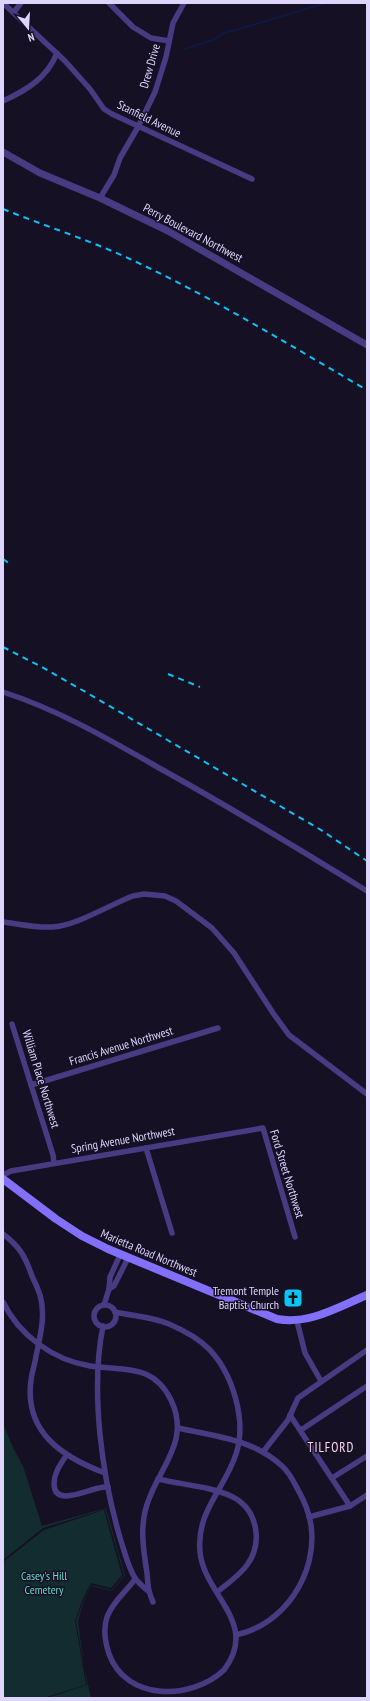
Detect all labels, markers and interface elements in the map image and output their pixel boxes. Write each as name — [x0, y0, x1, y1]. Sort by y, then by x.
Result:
north arrow — [8, 8, 48, 48]
text: N — [26, 30, 36, 45]
street label: Drew Drive — [136, 42, 163, 90]
street label: Stanfield Avenue — [115, 97, 184, 140]
street label: Perry Boulevard Northwest — [141, 200, 246, 265]
street label: Francis Avenue Northwest — [67, 1022, 175, 1068]
street label: William Place Northwest — [19, 1028, 64, 1130]
street label: Spring Avenue Northwest — [70, 1123, 177, 1156]
street label: Ford Street Northwest — [267, 1128, 308, 1221]
street label: Marietta Road Northwest — [99, 1225, 200, 1280]
place label: Tremont Temple Baptist Church — [213, 1283, 279, 1312]
church icon: Tremont Temple Baptist Church — [282, 1287, 304, 1309]
district label: TILFORD — [308, 1439, 354, 1456]
park label: Casey's Hill Cemetery — [21, 1568, 67, 1597]

